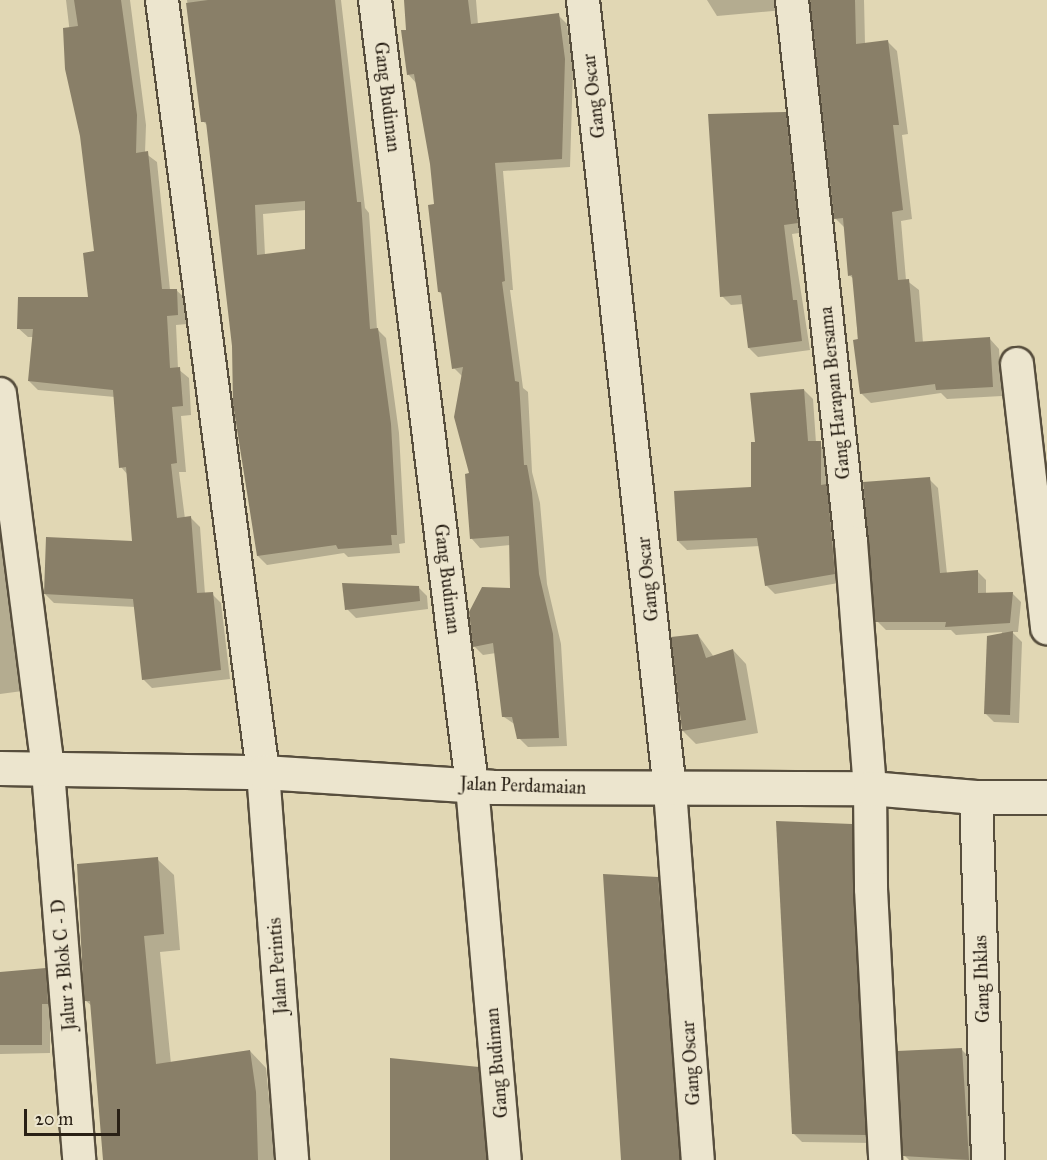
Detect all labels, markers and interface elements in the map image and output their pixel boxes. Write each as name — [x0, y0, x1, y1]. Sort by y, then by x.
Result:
street label: Gang Budiman — [370, 41, 404, 153]
street label: Gang Oscar — [578, 53, 610, 139]
street label: Gang Harapan Bersama — [815, 306, 855, 480]
street label: Gang Budiman — [430, 523, 464, 635]
street label: Gang Oscar — [633, 536, 663, 622]
street label: Jalan Perdamaian — [460, 773, 586, 799]
street label: Jalur 2 Blok C - D — [47, 898, 81, 1032]
street label: Jalan Perintis — [264, 917, 292, 1015]
street label: Gang Ihklas — [970, 935, 994, 1023]
street label: Gang Budiman — [481, 1007, 513, 1119]
street label: Gang Oscar — [677, 1020, 705, 1106]
scale bar — [27, 1097, 123, 1135]
text: 20 m — [35, 1108, 73, 1130]

